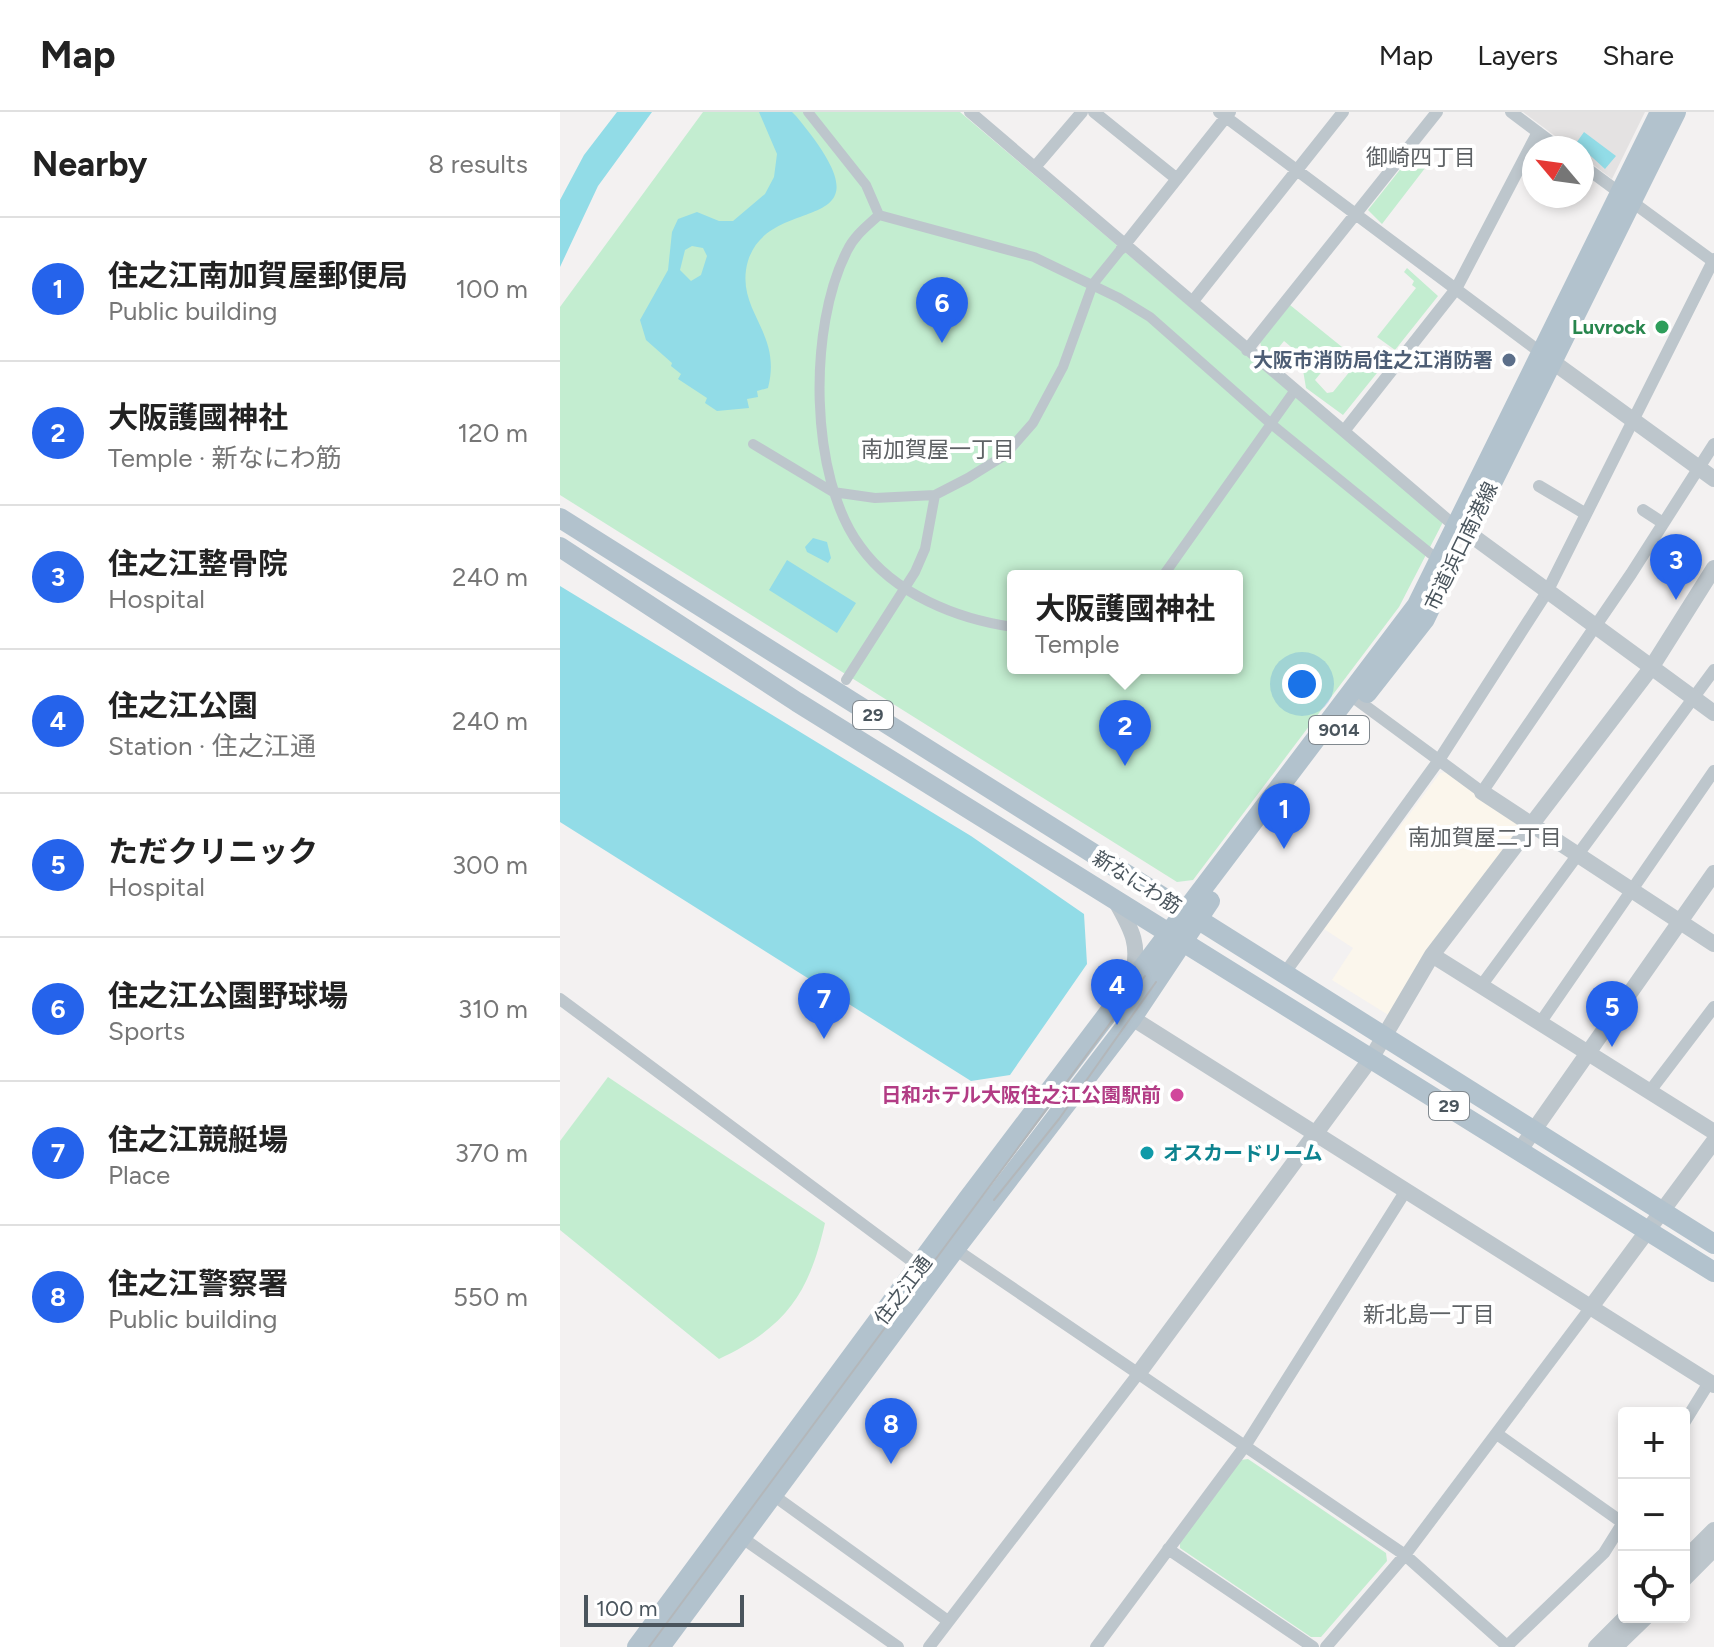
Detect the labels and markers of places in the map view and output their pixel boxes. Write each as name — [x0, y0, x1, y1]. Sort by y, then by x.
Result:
pin: 6 — [916, 277, 968, 343]
place label: Luvrock — [1572, 315, 1646, 339]
marker: Luvrock — [1653, 318, 1671, 336]
place label: 大阪市消防局住之江消防署 — [1253, 348, 1493, 372]
marker: 大阪市消防局住之江消防署 — [1500, 351, 1518, 369]
pin: 3 — [1650, 534, 1702, 600]
pin: 2 — [1099, 700, 1151, 766]
pin: 1 — [1258, 783, 1310, 849]
pin: 4 — [1091, 959, 1143, 1025]
pin: 7 — [798, 973, 850, 1039]
pin: 5 — [1586, 981, 1638, 1047]
place label: 日和ホテル大阪住之江公園駅前 — [881, 1083, 1161, 1107]
marker: 日和ホテル大阪住之江公園駅前 — [1168, 1086, 1186, 1104]
place label: オスカードリーム — [1163, 1141, 1322, 1165]
marker: オスカードリーム — [1138, 1144, 1156, 1162]
pin: 8 — [865, 1398, 917, 1464]

